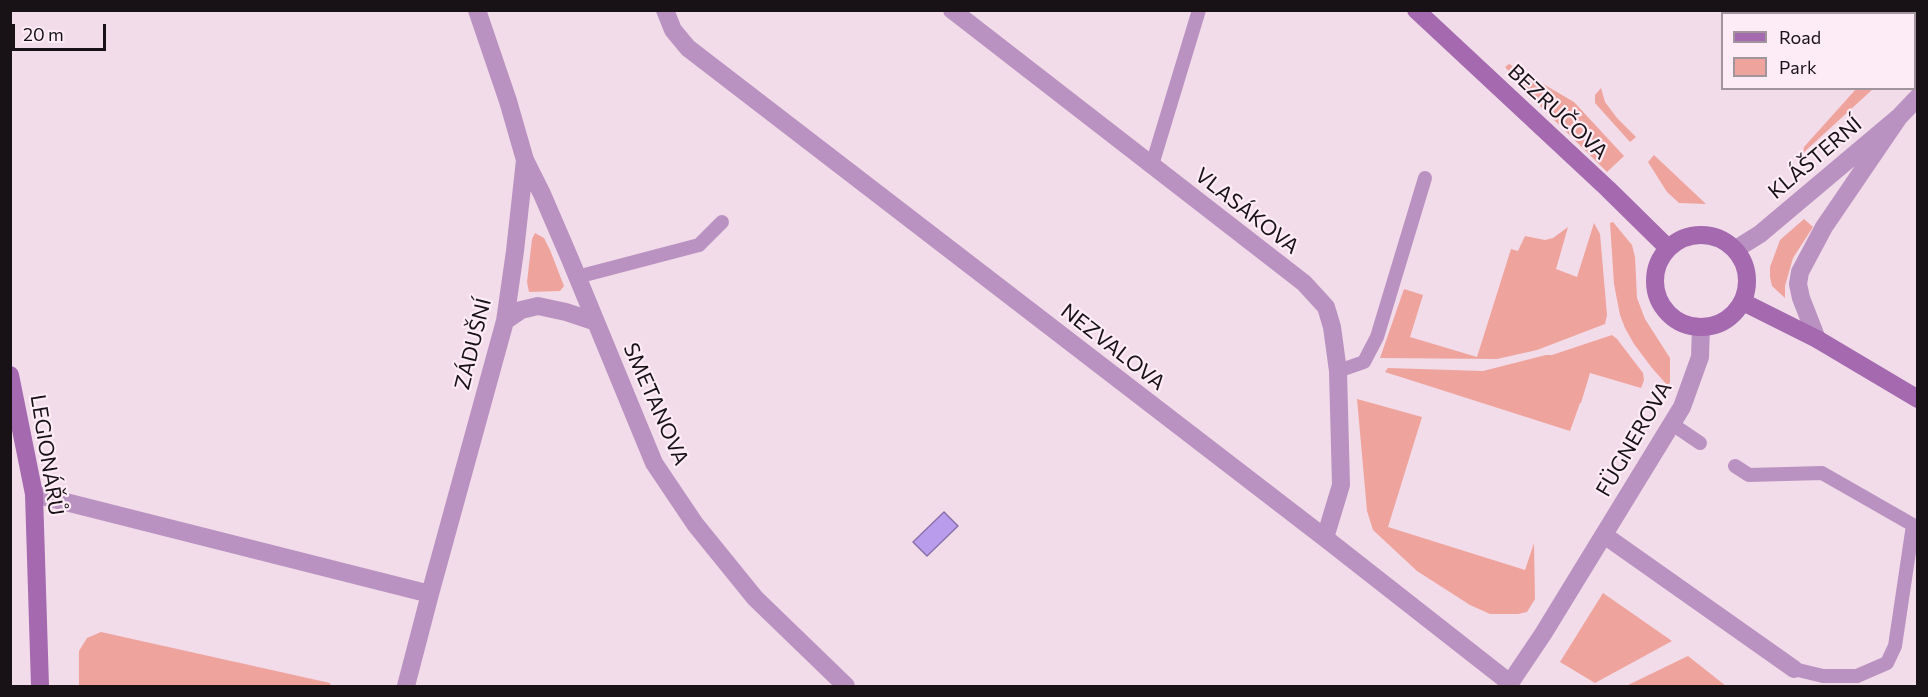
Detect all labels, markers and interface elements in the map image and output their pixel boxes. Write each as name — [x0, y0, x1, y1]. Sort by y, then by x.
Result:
scale bar — [15, 12, 110, 50]
legend — [1721, 12, 1916, 90]
text: 20 m — [23, 23, 64, 45]
text: Road — [1779, 26, 1821, 48]
text: Park — [1779, 56, 1817, 78]
street label: BEZRUČOVA — [1503, 59, 1613, 165]
street label: KLÁŠTERNÍ — [1763, 112, 1867, 204]
street label: VLASÁKOVA — [1190, 163, 1304, 259]
street label: ZÁDUŠNÍ — [449, 296, 497, 392]
street label: NEZVALOVA — [1056, 298, 1170, 396]
street label: SMETANOVA — [618, 339, 694, 469]
street label: FÜGNEROVA — [1591, 377, 1677, 501]
street label: LEGIONÁŘŮ — [25, 393, 69, 517]

